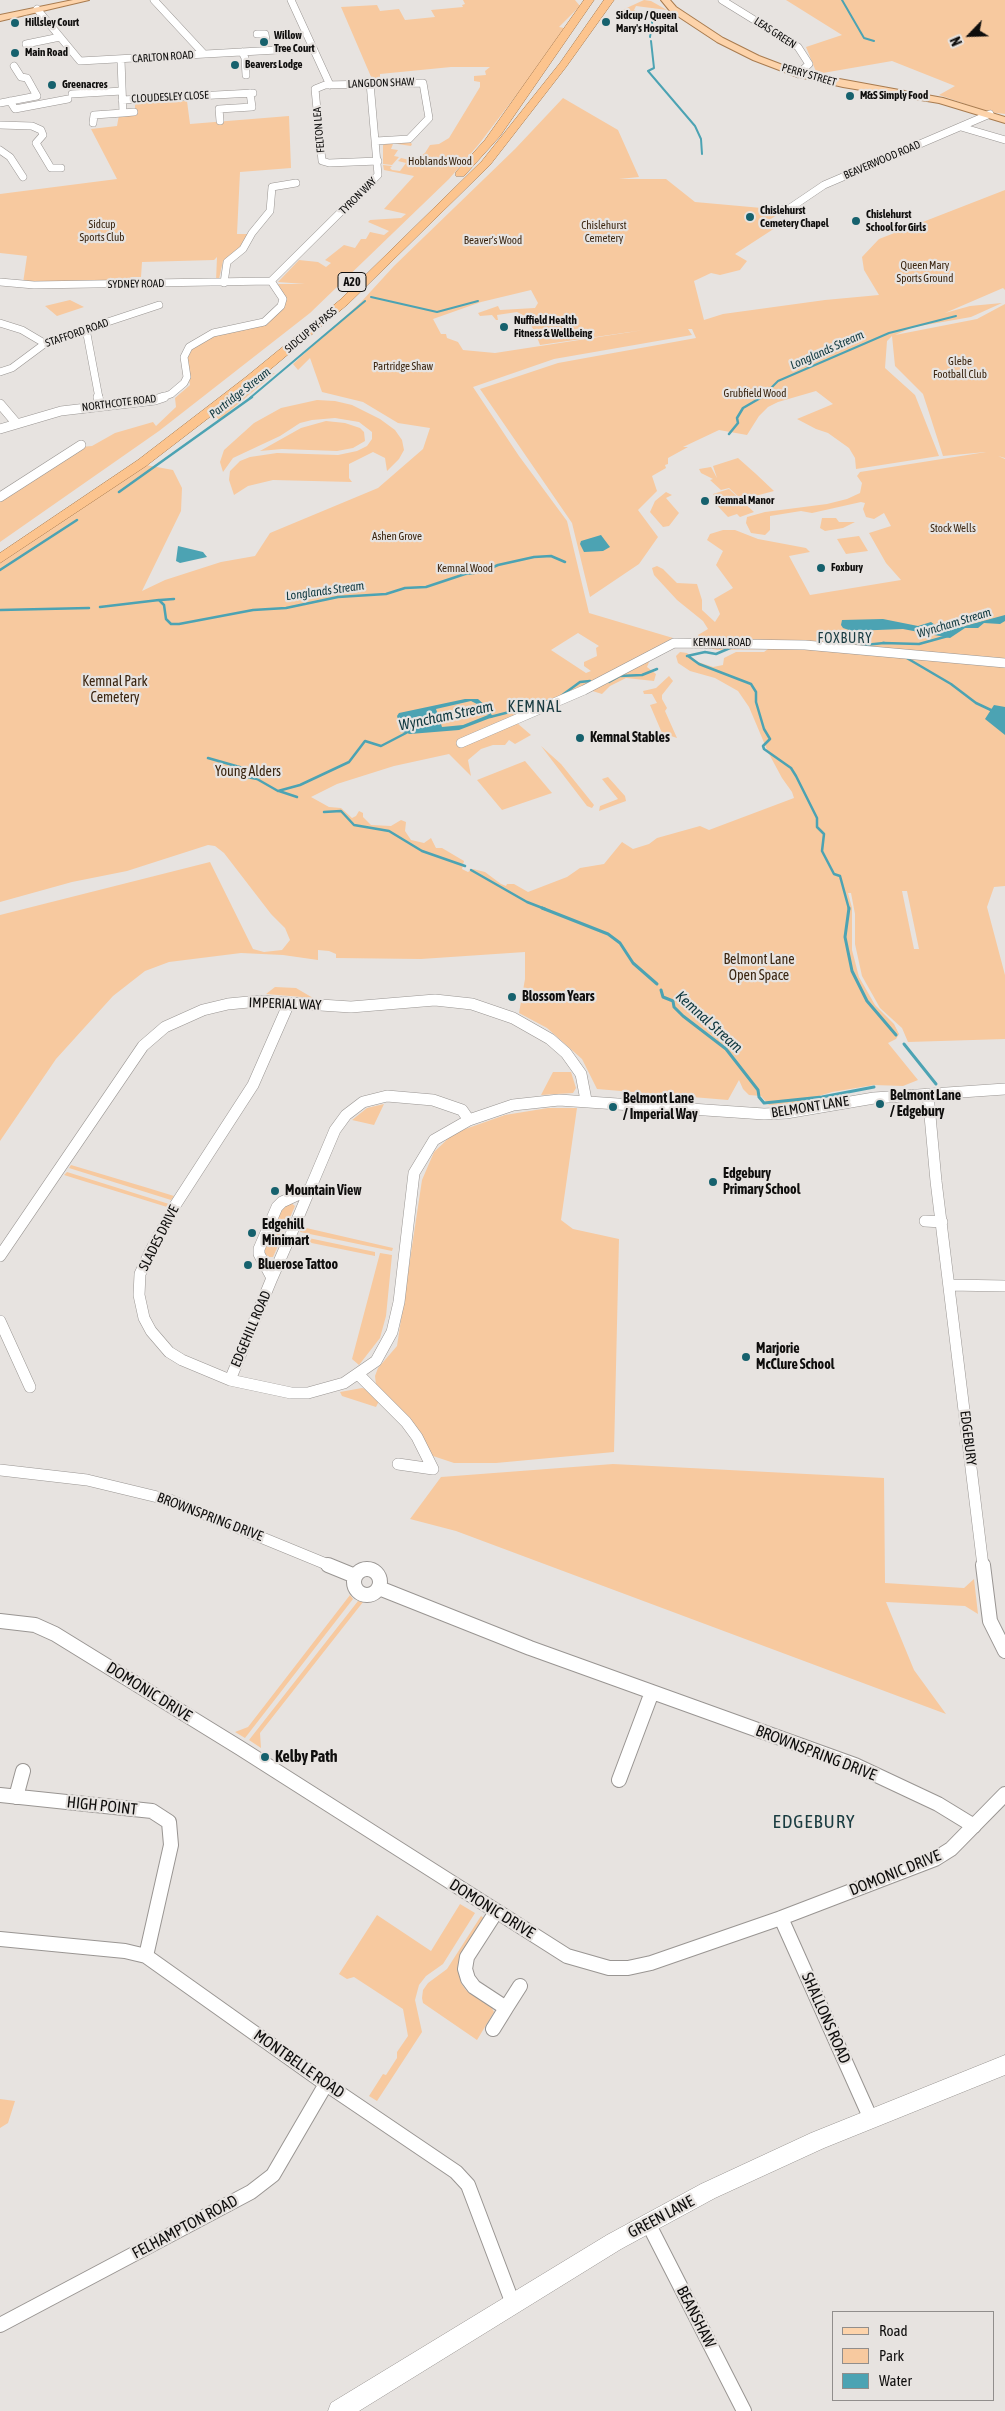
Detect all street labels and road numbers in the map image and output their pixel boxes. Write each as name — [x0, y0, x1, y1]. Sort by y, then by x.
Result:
street label: LEAS GREEN — [751, 14, 799, 52]
street label: CARLTON ROAD — [132, 48, 194, 66]
street label: PERRY STREET — [780, 61, 838, 89]
street label: LANGDON SHAW — [347, 75, 415, 91]
street label: CLOUDESLEY CLOSE — [131, 88, 209, 106]
street label: FELTON LEA — [310, 107, 328, 153]
street label: BEAVERWOOD ROAD — [842, 138, 922, 182]
street label: TYRON WAY — [337, 175, 379, 217]
road number: A20 — [338, 272, 366, 292]
street label: SYDNEY ROAD — [108, 277, 164, 291]
street label: SIDCUP BY-PASS — [282, 304, 340, 356]
street label: STAFFORD ROAD — [44, 316, 110, 350]
street label: NORTHCOTE ROAD — [81, 392, 157, 414]
street label: KEMNAL ROAD — [693, 636, 751, 650]
street label: IMPERIAL WAY — [248, 994, 322, 1014]
street label: BELMONT LANE — [770, 1093, 850, 1121]
street label: SLADES DRIVE — [135, 1203, 183, 1273]
street label: EDGEHILL ROAD — [227, 1288, 275, 1370]
street label: EDGEBURY — [956, 1410, 980, 1466]
street label: BROWNSPRING DRIVE — [155, 1489, 265, 1545]
street label: DOMONIC DRIVE — [103, 1658, 195, 1726]
street label: BROWNSPRING DRIVE — [753, 1721, 879, 1785]
street label: HIGH POINT — [66, 1793, 138, 1819]
street label: DOMONIC DRIVE — [846, 1846, 944, 1900]
street label: DOMONIC DRIVE — [446, 1875, 538, 1943]
street label: SHALLONS ROAD — [797, 1970, 855, 2066]
street label: MONTBELLE ROAD — [250, 2026, 348, 2102]
street label: FELHAMPTON ROAD — [129, 2191, 241, 2263]
street label: GREEN LANE — [625, 2192, 697, 2242]
street label: BEANSHAW — [672, 2283, 720, 2351]

